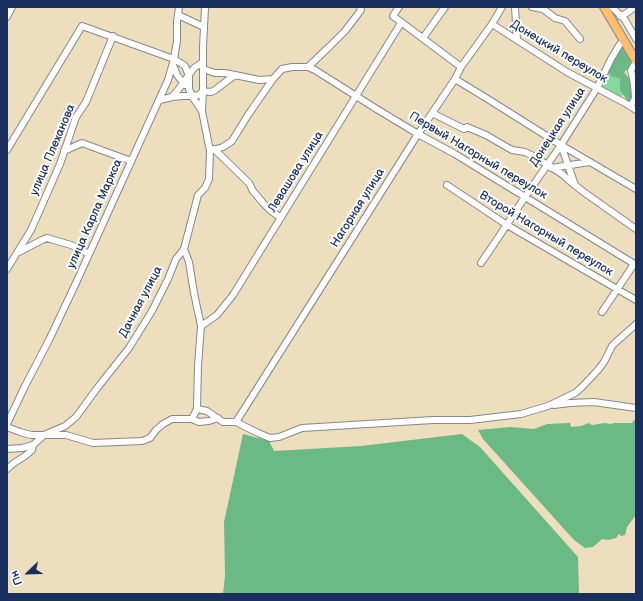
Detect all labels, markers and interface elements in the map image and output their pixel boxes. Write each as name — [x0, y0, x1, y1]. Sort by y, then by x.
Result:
street label: Донецкий переулок — [508, 17, 610, 87]
street label: Донецкая улица — [527, 85, 589, 169]
street label: улица Плеханова — [27, 102, 79, 198]
street label: Первый Нагорный переулок — [406, 109, 550, 203]
street label: Левашова улица — [265, 129, 327, 215]
street label: улица Карла Маркса — [64, 157, 126, 271]
street label: Нагорная улица — [328, 166, 388, 250]
street label: Второй Нагорный переулок — [477, 188, 615, 280]
street label: Дачная улица — [116, 264, 166, 340]
north arrow — [8, 553, 48, 593]
text: Пн — [8, 569, 25, 587]

